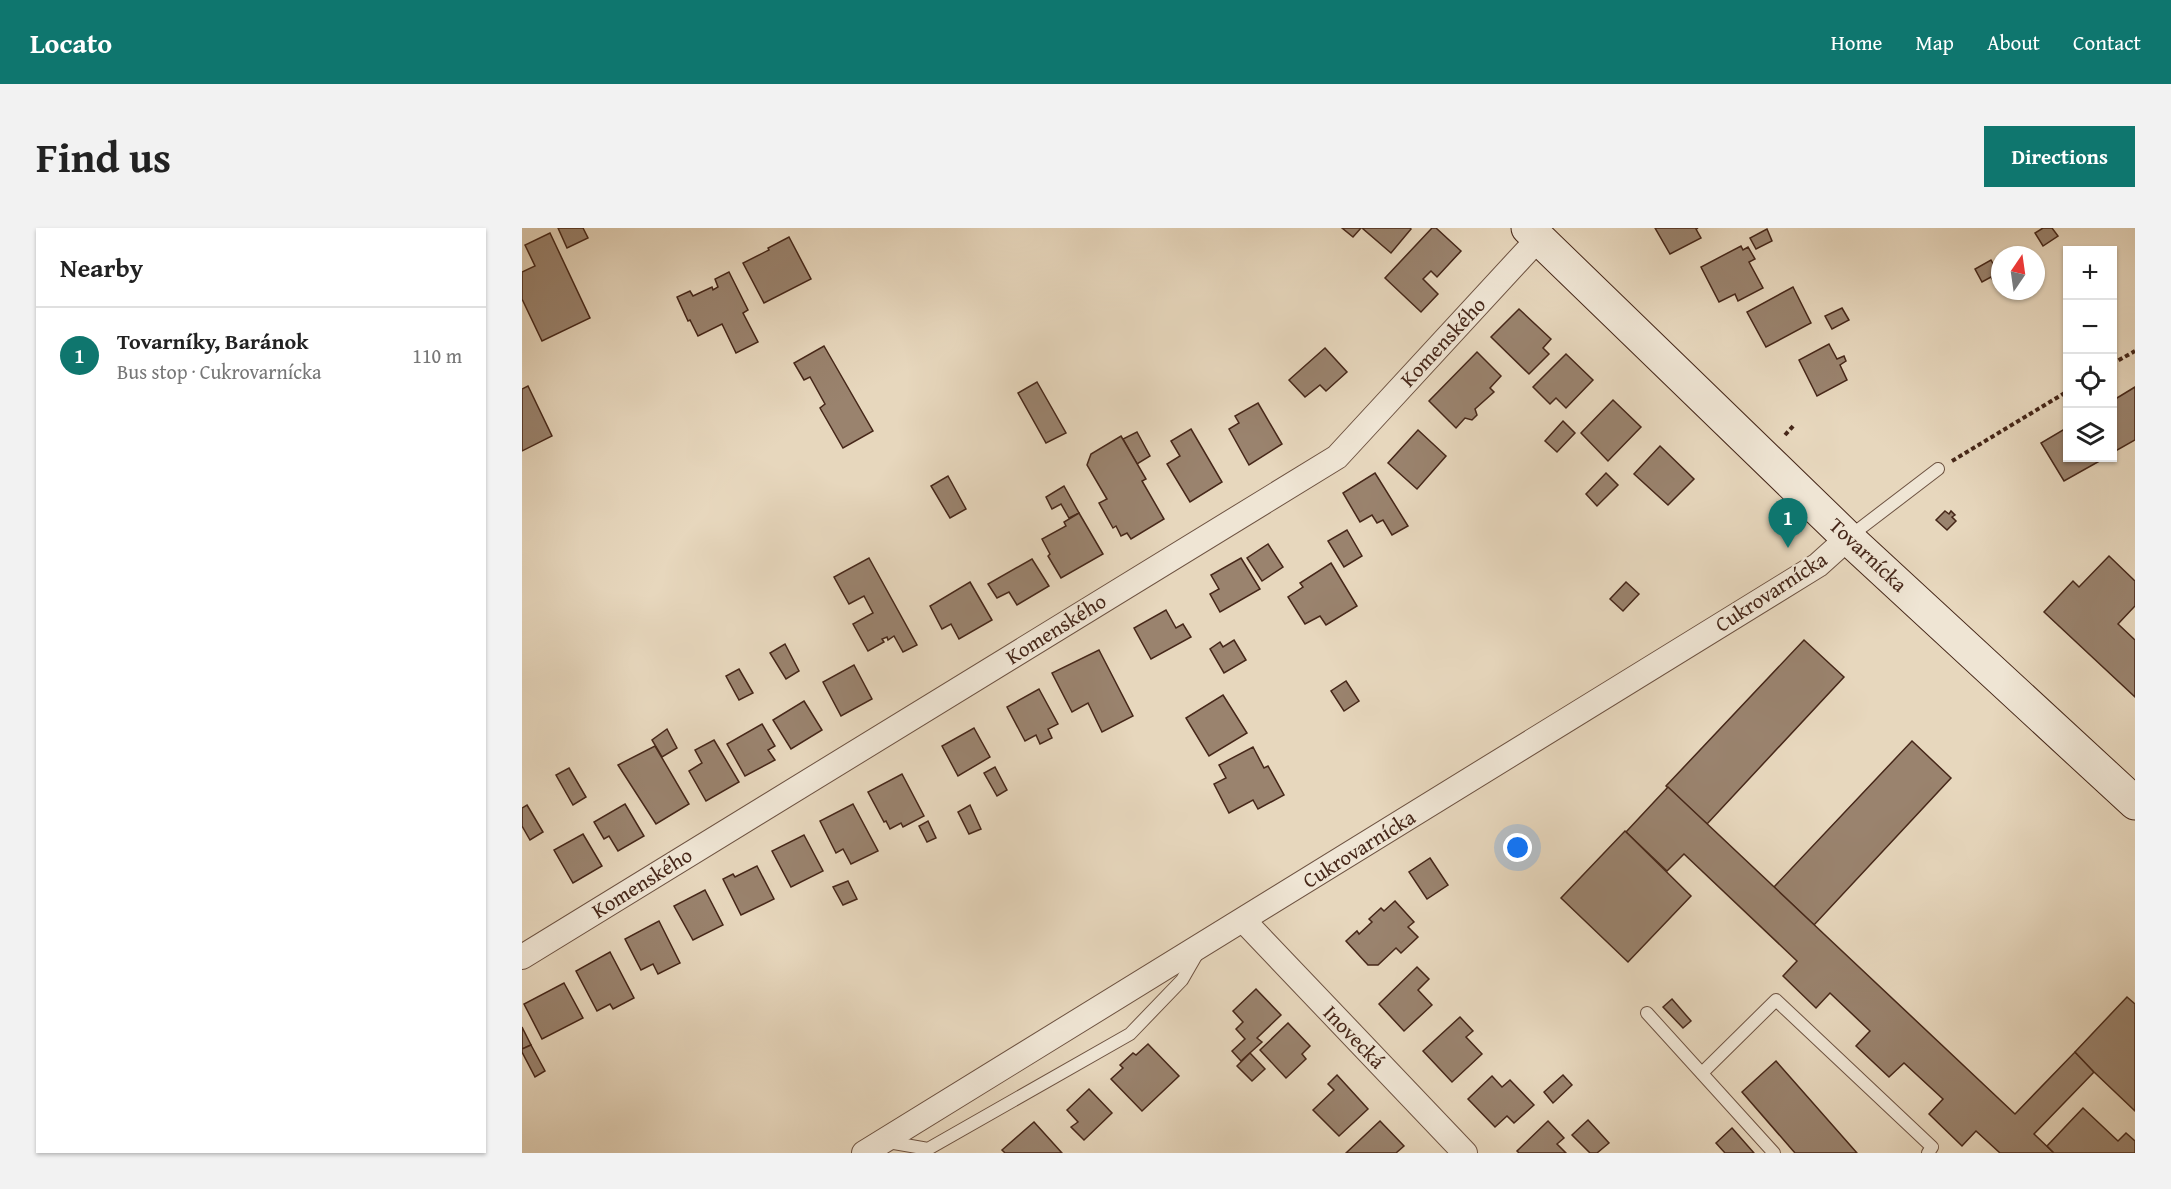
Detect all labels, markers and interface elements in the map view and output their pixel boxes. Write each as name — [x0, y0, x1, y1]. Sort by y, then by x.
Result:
text: Locato — [30, 22, 112, 63]
text: Home — [1831, 27, 1882, 58]
text: Map — [1915, 27, 1954, 58]
text: About — [1987, 27, 2040, 58]
text: Contact — [2073, 27, 2141, 58]
text: Find us — [36, 126, 171, 187]
button: Directions — [1984, 126, 2135, 187]
north arrow — [1991, 246, 2045, 300]
map controls — [2063, 246, 2117, 462]
button: + — [2063, 246, 2117, 300]
text: Nearby — [60, 248, 143, 287]
street label: Komenského — [1393, 290, 1493, 394]
button: − — [2063, 300, 2117, 354]
text: Tovarníky, Baránok — [117, 325, 309, 357]
text: 1 — [74, 341, 85, 370]
text: 110 m — [412, 341, 462, 370]
button: locate — [2063, 354, 2117, 408]
text: Bus stop · Cukrovarnícka — [117, 357, 322, 386]
button: layers — [2063, 408, 2117, 462]
pin: 1 — [1768, 498, 1808, 548]
street label: Tovarnícka — [1822, 510, 1914, 599]
street label: Cukrovarnícka — [1709, 544, 1833, 639]
street label: Komenského — [999, 585, 1112, 672]
street label: Cukrovarnícka — [1296, 801, 1421, 896]
your location — [1503, 833, 1532, 862]
street label: Komenského — [585, 839, 698, 926]
street label: Inovecká — [1316, 998, 1393, 1076]

